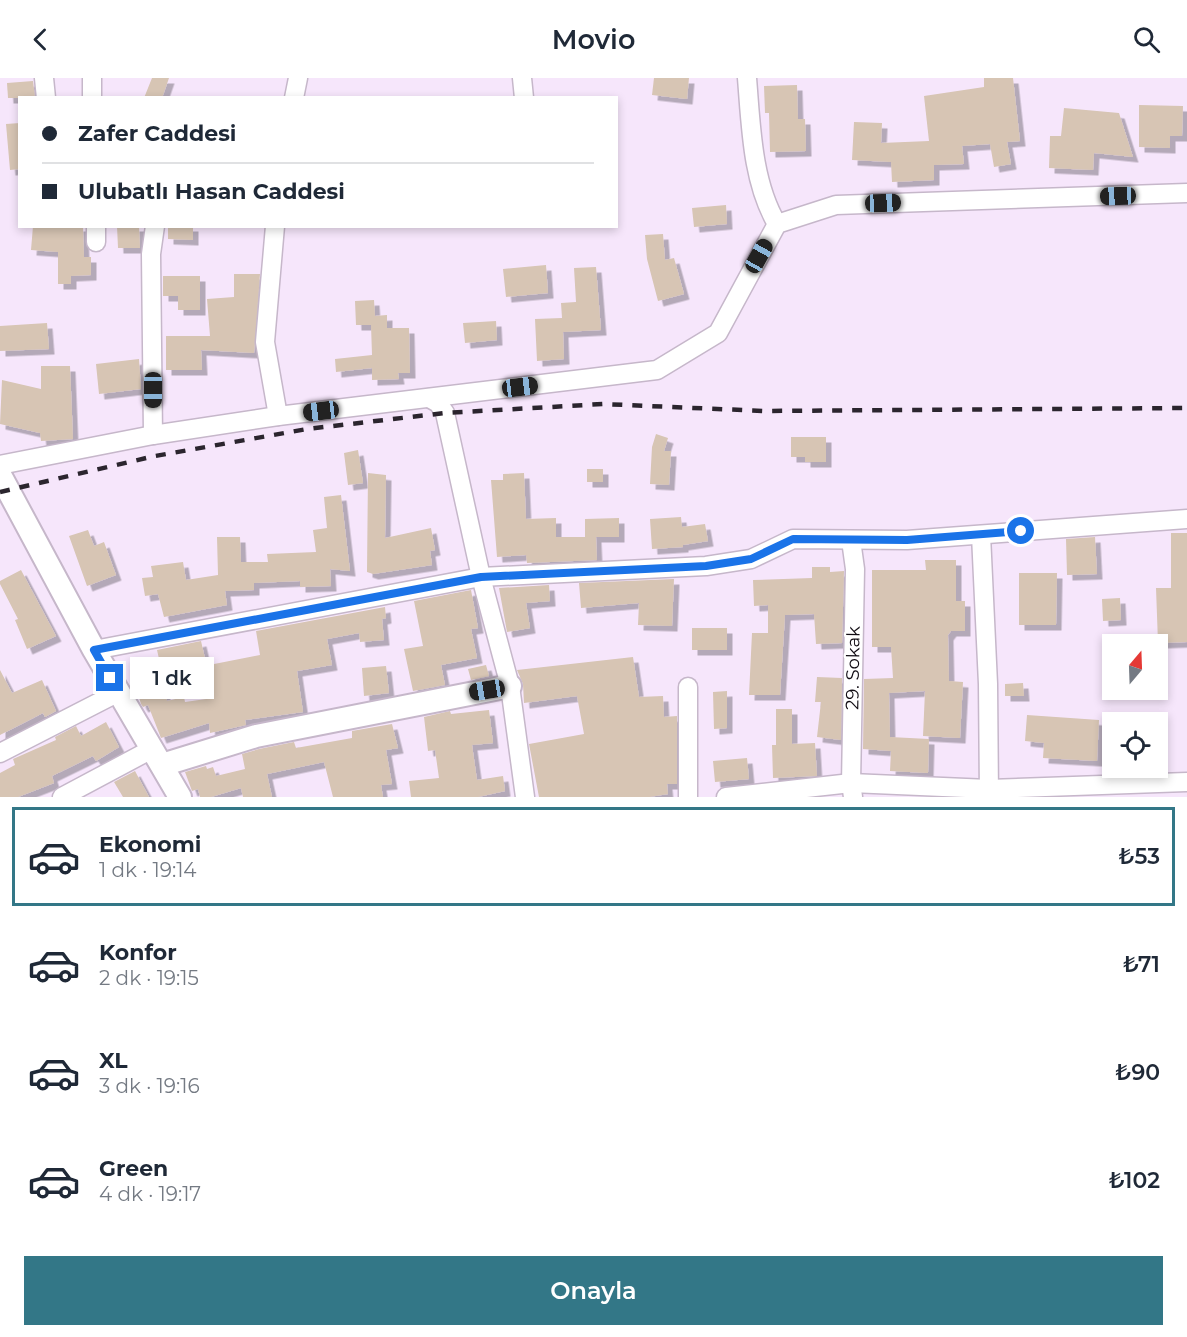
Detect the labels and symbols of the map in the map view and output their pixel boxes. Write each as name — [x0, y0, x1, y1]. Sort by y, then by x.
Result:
car — [1100, 186, 1136, 206]
car — [865, 193, 901, 213]
car — [742, 236, 776, 276]
car — [144, 372, 162, 408]
car — [501, 376, 539, 398]
car — [302, 400, 340, 422]
route start — [1007, 517, 1034, 544]
street label: 29. Sokak — [841, 626, 865, 710]
north arrow — [1102, 634, 1168, 700]
callout: 1 dk — [131, 657, 215, 699]
route end — [96, 664, 123, 691]
car — [468, 678, 506, 702]

